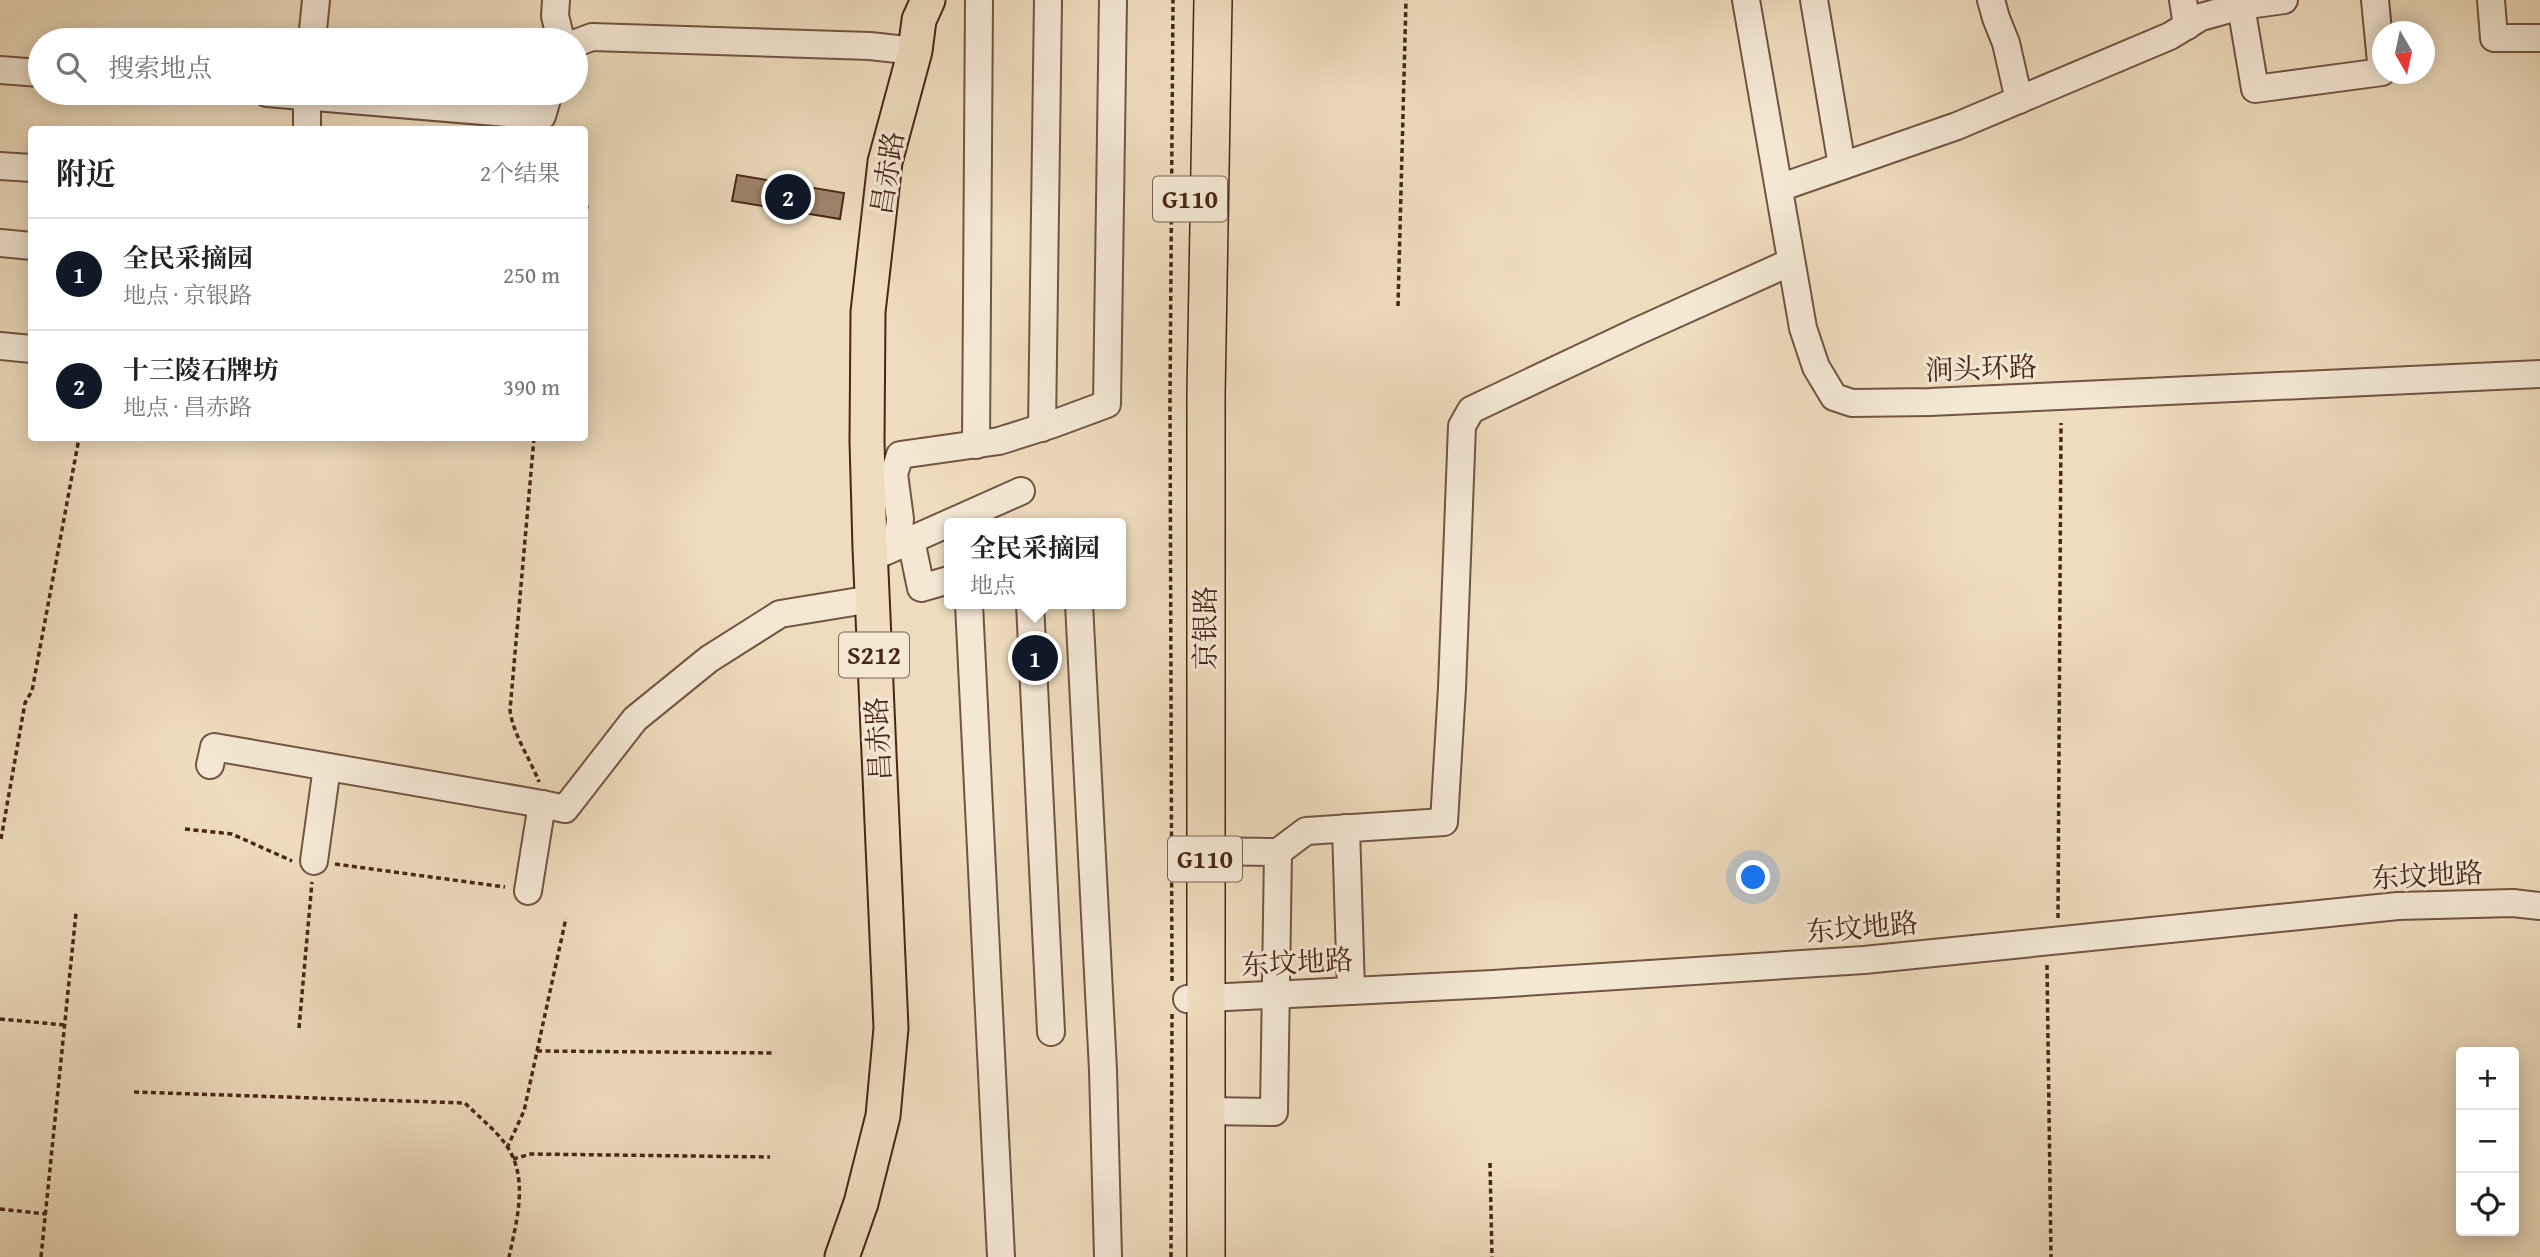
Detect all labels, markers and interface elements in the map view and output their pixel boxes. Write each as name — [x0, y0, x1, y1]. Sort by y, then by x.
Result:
north arrow — [2372, 21, 2435, 84]
search box — [28, 28, 588, 105]
icon: search — [52, 48, 90, 86]
text: 搜索地点 — [108, 48, 212, 87]
street label: 昌赤路 — [860, 128, 913, 218]
text: 附近 — [56, 151, 116, 195]
text: 2个结果 — [480, 156, 560, 189]
pin: 2 — [765, 171, 811, 223]
road number: G110 — [1153, 176, 1227, 222]
text: 全民采摘园 — [123, 238, 253, 277]
text: 1 — [73, 258, 85, 291]
text: 250 m — [503, 258, 560, 291]
text: 地点 · 京银路 — [123, 278, 252, 311]
street label: 涧头环路 — [1924, 345, 2038, 390]
text: 十三陵石牌坊 — [123, 350, 279, 389]
text: 2 — [73, 370, 85, 403]
text: 390 m — [503, 370, 560, 403]
text: 地点 · 昌赤路 — [123, 390, 252, 423]
popup — [944, 518, 1126, 609]
text: 全民采摘园 — [970, 528, 1100, 567]
text: 地点 — [970, 568, 1016, 601]
street label: 京银路 — [1184, 586, 1225, 670]
road number: S212 — [839, 632, 909, 678]
pin: 1 — [1012, 632, 1058, 684]
street label: 昌赤路 — [855, 696, 900, 782]
road number: G110 — [1168, 836, 1242, 881]
street label: 东坟地路 — [2370, 851, 2484, 898]
your location — [1736, 860, 1770, 894]
street label: 东坟地路 — [1804, 901, 1920, 952]
street label: 东坟地路 — [1240, 938, 1354, 985]
map controls — [2456, 1047, 2519, 1236]
button: + — [2456, 1047, 2519, 1110]
button: − — [2456, 1110, 2519, 1173]
button: locate — [2456, 1173, 2519, 1236]

